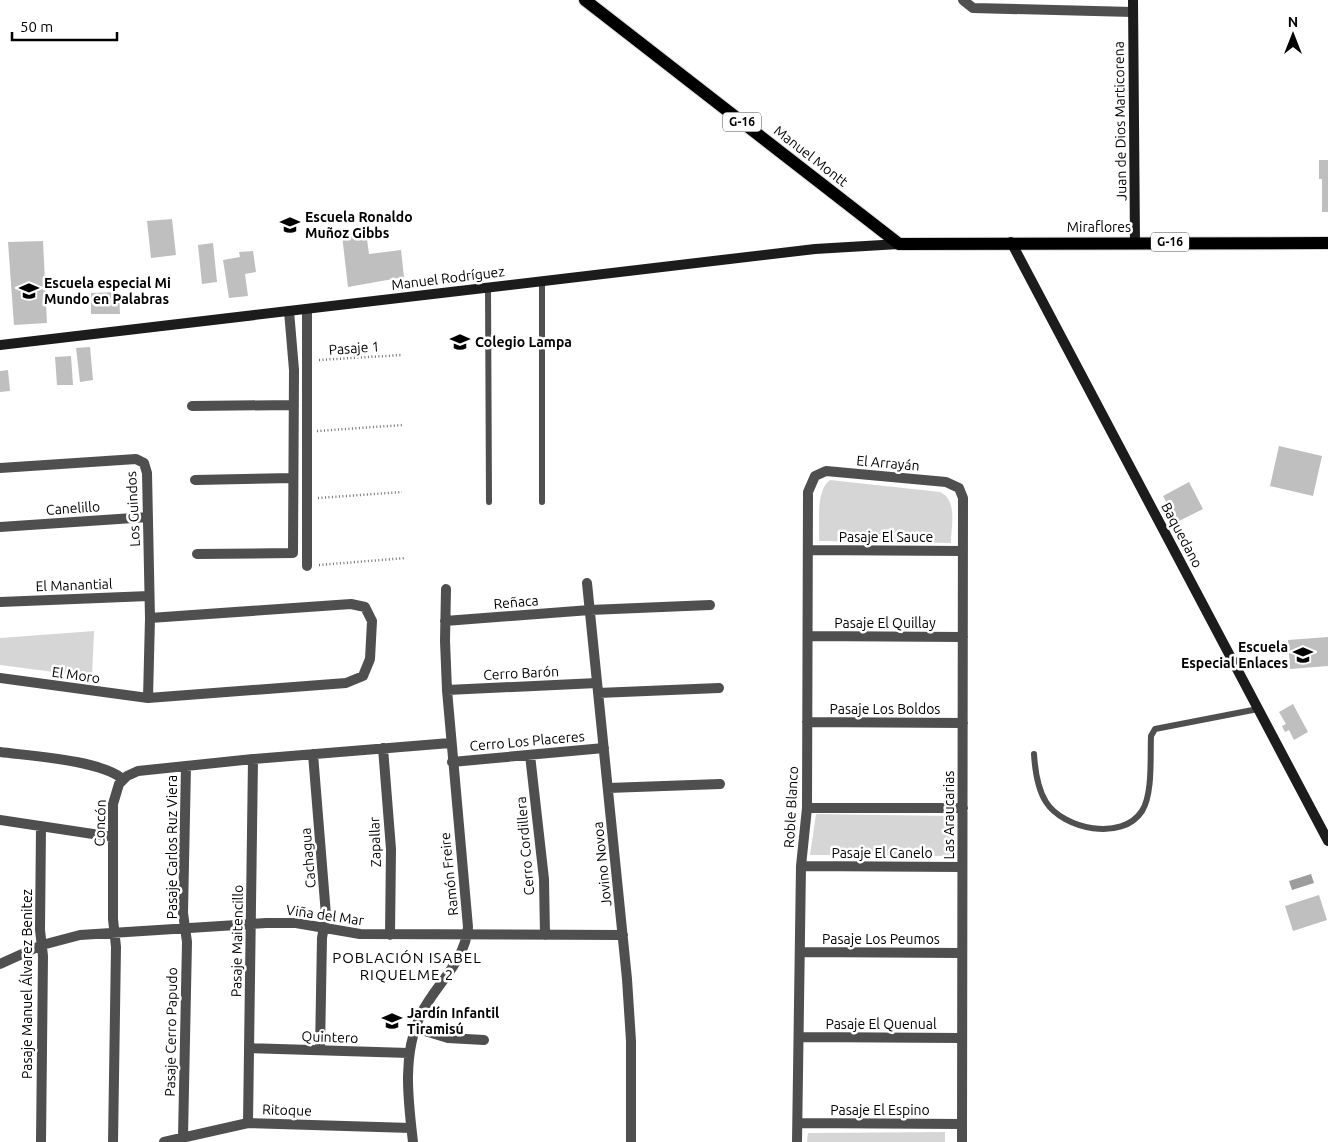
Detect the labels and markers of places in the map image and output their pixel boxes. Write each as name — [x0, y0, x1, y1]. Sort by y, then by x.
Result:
place label: Escuela Ronaldo Muñoz Gibbs — [305, 209, 413, 241]
school or university icon: Escuela Ronaldo Muñoz Gibbs — [279, 214, 301, 236]
place label: Escuela especial Mi Mundo en Palabras — [44, 275, 171, 307]
school or university icon: Escuela especial Mi Mundo en Palabras — [18, 280, 40, 302]
school or university icon: Colegio Lampa — [449, 331, 471, 353]
place label: Colegio Lampa — [475, 334, 572, 350]
place label: Escuela Especial Enlaces — [1181, 639, 1288, 671]
school or university icon: Escuela Especial Enlaces — [1292, 644, 1314, 666]
place label: Jardín Infantil Tiramisú — [407, 1005, 499, 1037]
school or university icon: Jardín Infantil Tiramisú — [381, 1010, 403, 1032]

